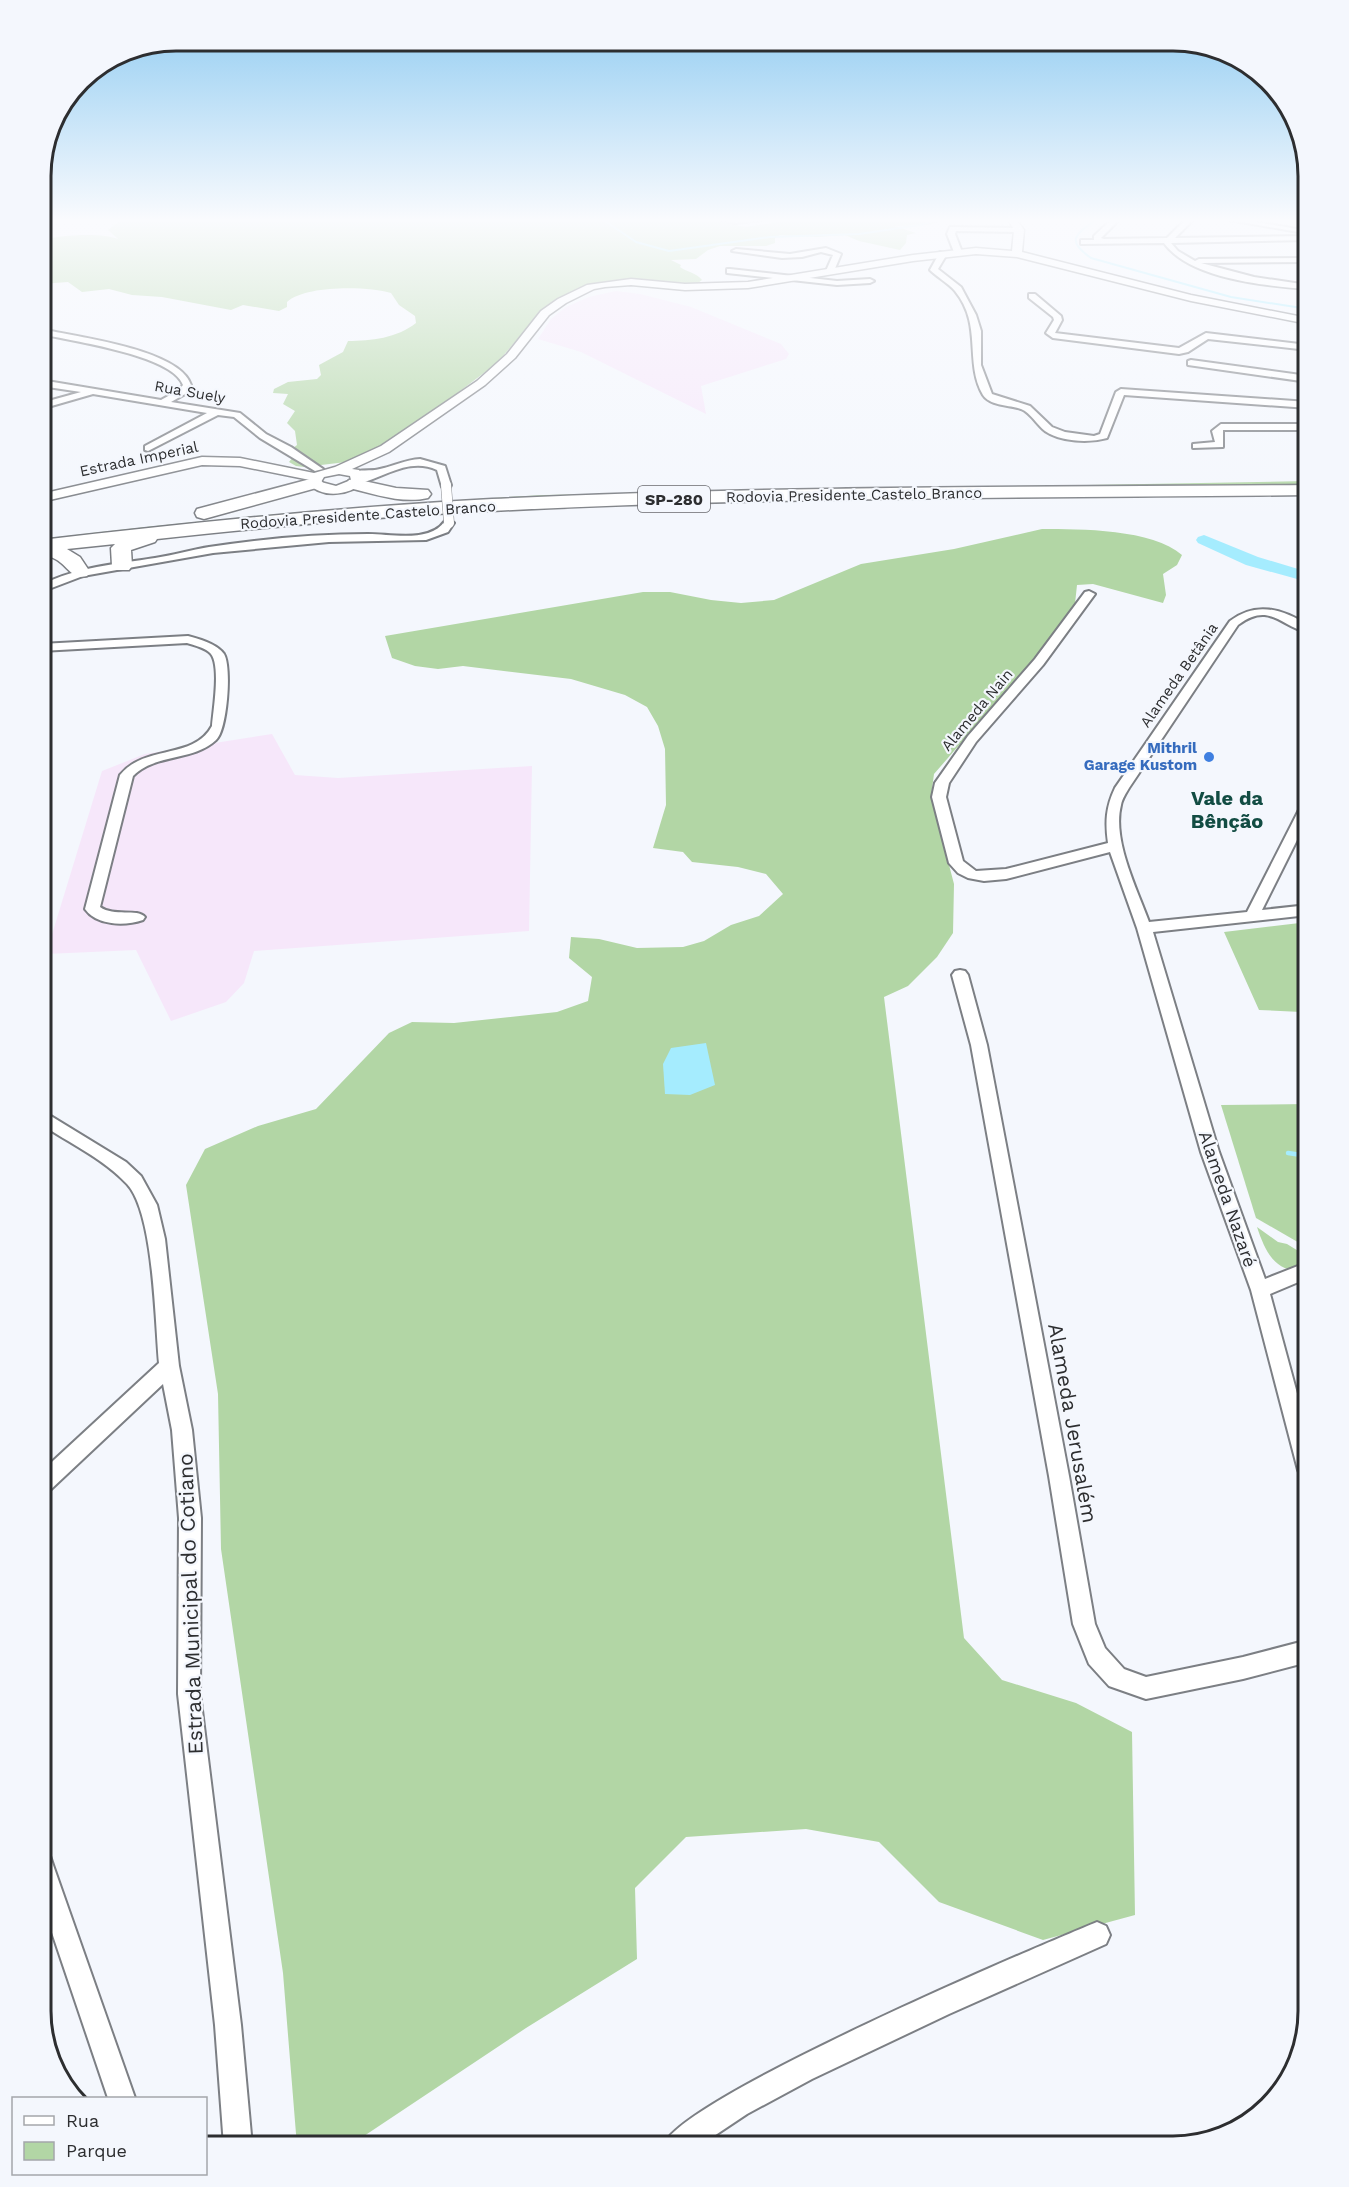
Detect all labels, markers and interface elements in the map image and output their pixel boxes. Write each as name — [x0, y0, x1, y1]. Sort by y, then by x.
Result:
street label: Rua Suely — [153, 377, 227, 407]
street label: Estrada Imperial — [78, 438, 200, 480]
street label: Rodovia Presidente Castelo Branco — [726, 484, 982, 506]
road number: SP-280 — [638, 486, 710, 512]
street label: Rodovia Presidente Castelo Branco — [240, 497, 496, 533]
street label: Alameda Betânia — [1136, 619, 1222, 731]
street label: Alameda Nain — [938, 665, 1016, 755]
place label: Mithril Garage Kustom — [1084, 739, 1197, 774]
marker: Mithril Garage Kustom — [1202, 750, 1216, 764]
district label: Vale da Bênção — [1191, 786, 1263, 833]
street label: Alameda Nazaré — [1195, 1128, 1261, 1270]
street label: Alameda Jerusalém — [1043, 1321, 1103, 1525]
street label: Estrada Municipal do Cotiano — [172, 1453, 208, 1755]
legend — [12, 2097, 207, 2175]
text: Rua — [66, 2110, 99, 2131]
text: Parque — [66, 2140, 127, 2161]

